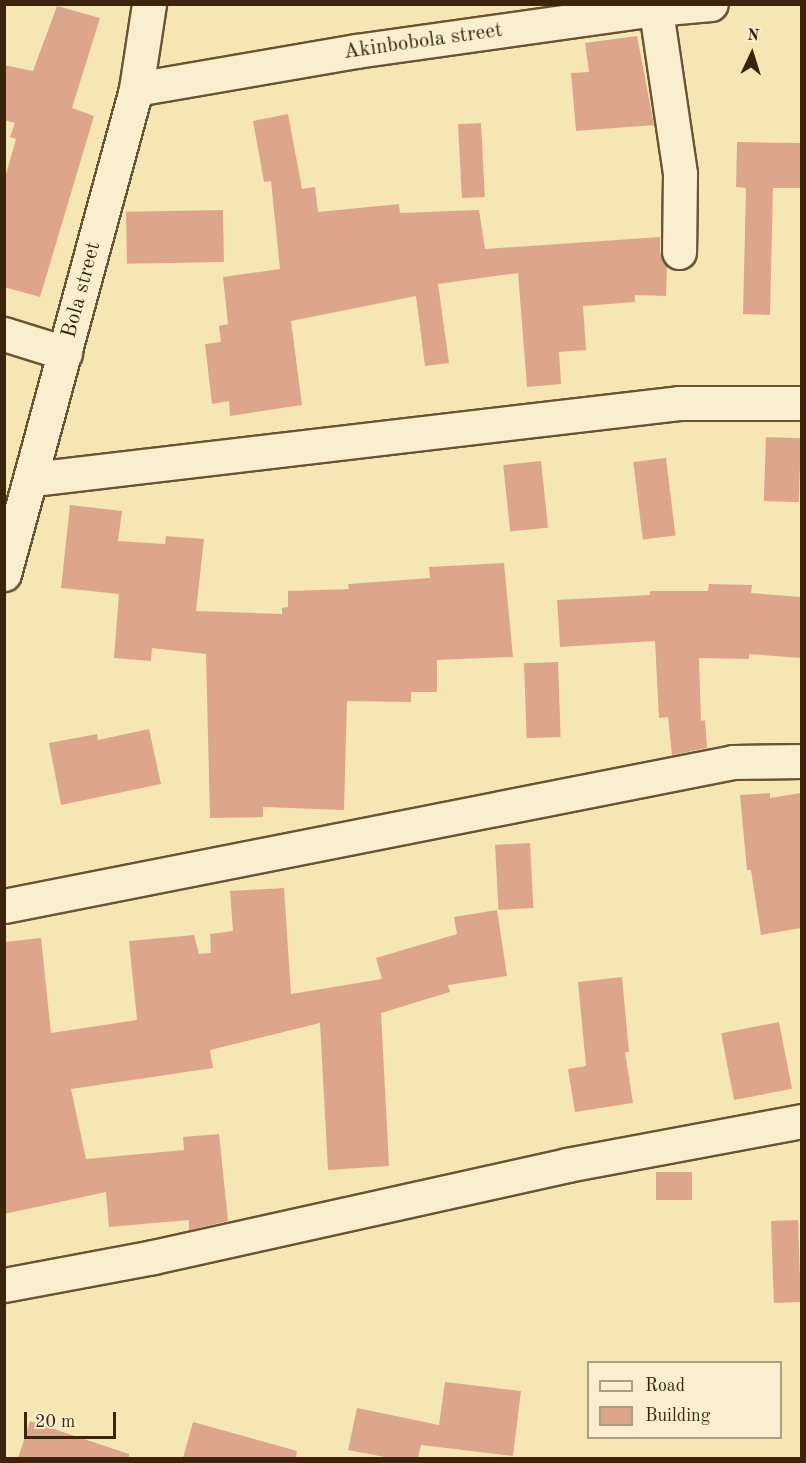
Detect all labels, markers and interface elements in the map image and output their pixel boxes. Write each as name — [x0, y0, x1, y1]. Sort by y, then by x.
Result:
street label: Akinbobola street — [342, 18, 504, 66]
north arrow — [722, 24, 782, 84]
text: N — [747, 28, 760, 44]
street label: Bola street — [57, 239, 107, 341]
legend — [587, 1361, 782, 1439]
text: Road — [645, 1377, 685, 1395]
scale bar — [27, 1400, 118, 1438]
text: Building — [645, 1407, 710, 1425]
text: 20 m — [35, 1413, 75, 1431]

